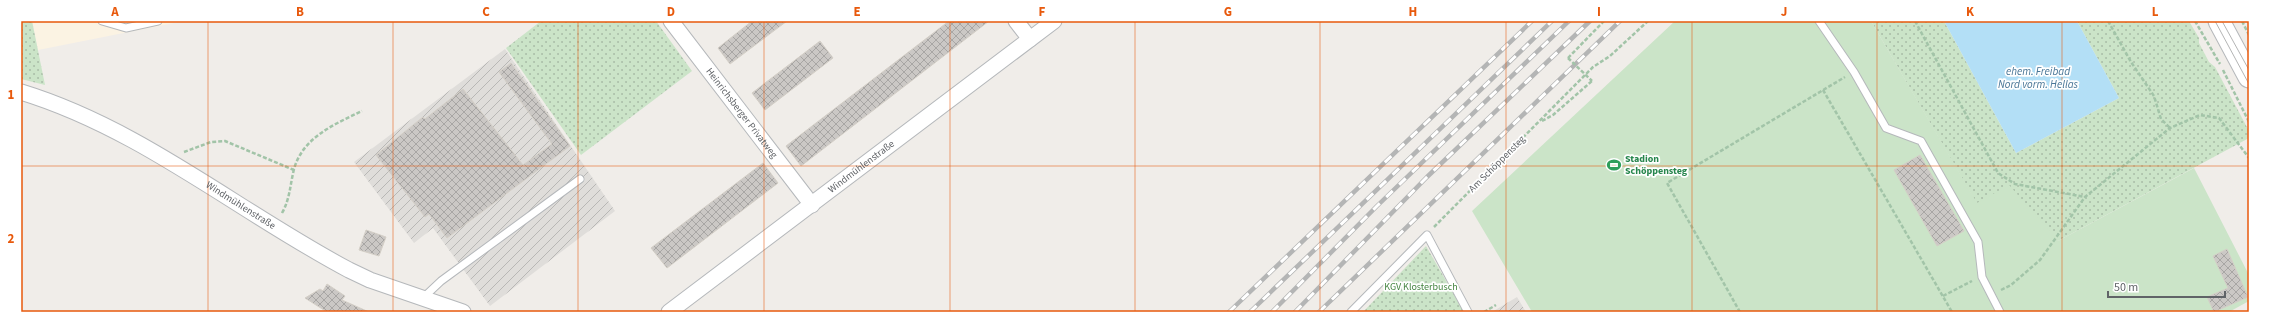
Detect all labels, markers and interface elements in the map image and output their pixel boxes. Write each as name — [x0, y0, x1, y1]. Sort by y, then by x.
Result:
text: A — [110, 3, 119, 21]
text: B — [296, 3, 304, 21]
text: C — [482, 3, 490, 21]
text: D — [667, 3, 675, 21]
text: E — [853, 3, 861, 21]
text: F — [1039, 3, 1046, 21]
text: G — [1224, 3, 1232, 21]
text: H — [1409, 3, 1417, 21]
text: I — [1597, 3, 1601, 21]
text: J — [1781, 3, 1787, 21]
text: K — [1966, 3, 1975, 21]
text: L — [2152, 3, 2159, 21]
water label: ehem. Freibad Nord vorm. Hellas — [1998, 64, 2079, 92]
street label: Heinrichsberger Privatweg — [702, 65, 781, 161]
text: 1 — [8, 86, 15, 104]
street label: Am Schöppensteg — [1465, 132, 1529, 196]
street label: Windmühlenstraße — [825, 137, 897, 196]
place label: Stadion Schöppensteg — [1625, 152, 1688, 178]
sports icon: Stadion Schöppensteg — [1606, 157, 1622, 173]
street label: Windmühlenstraße — [203, 178, 278, 233]
text: 2 — [8, 230, 15, 248]
scale bar — [2108, 273, 2225, 299]
text: 50 m — [2114, 279, 2138, 296]
park label: KGV Klosterbusch — [1384, 280, 1458, 294]

